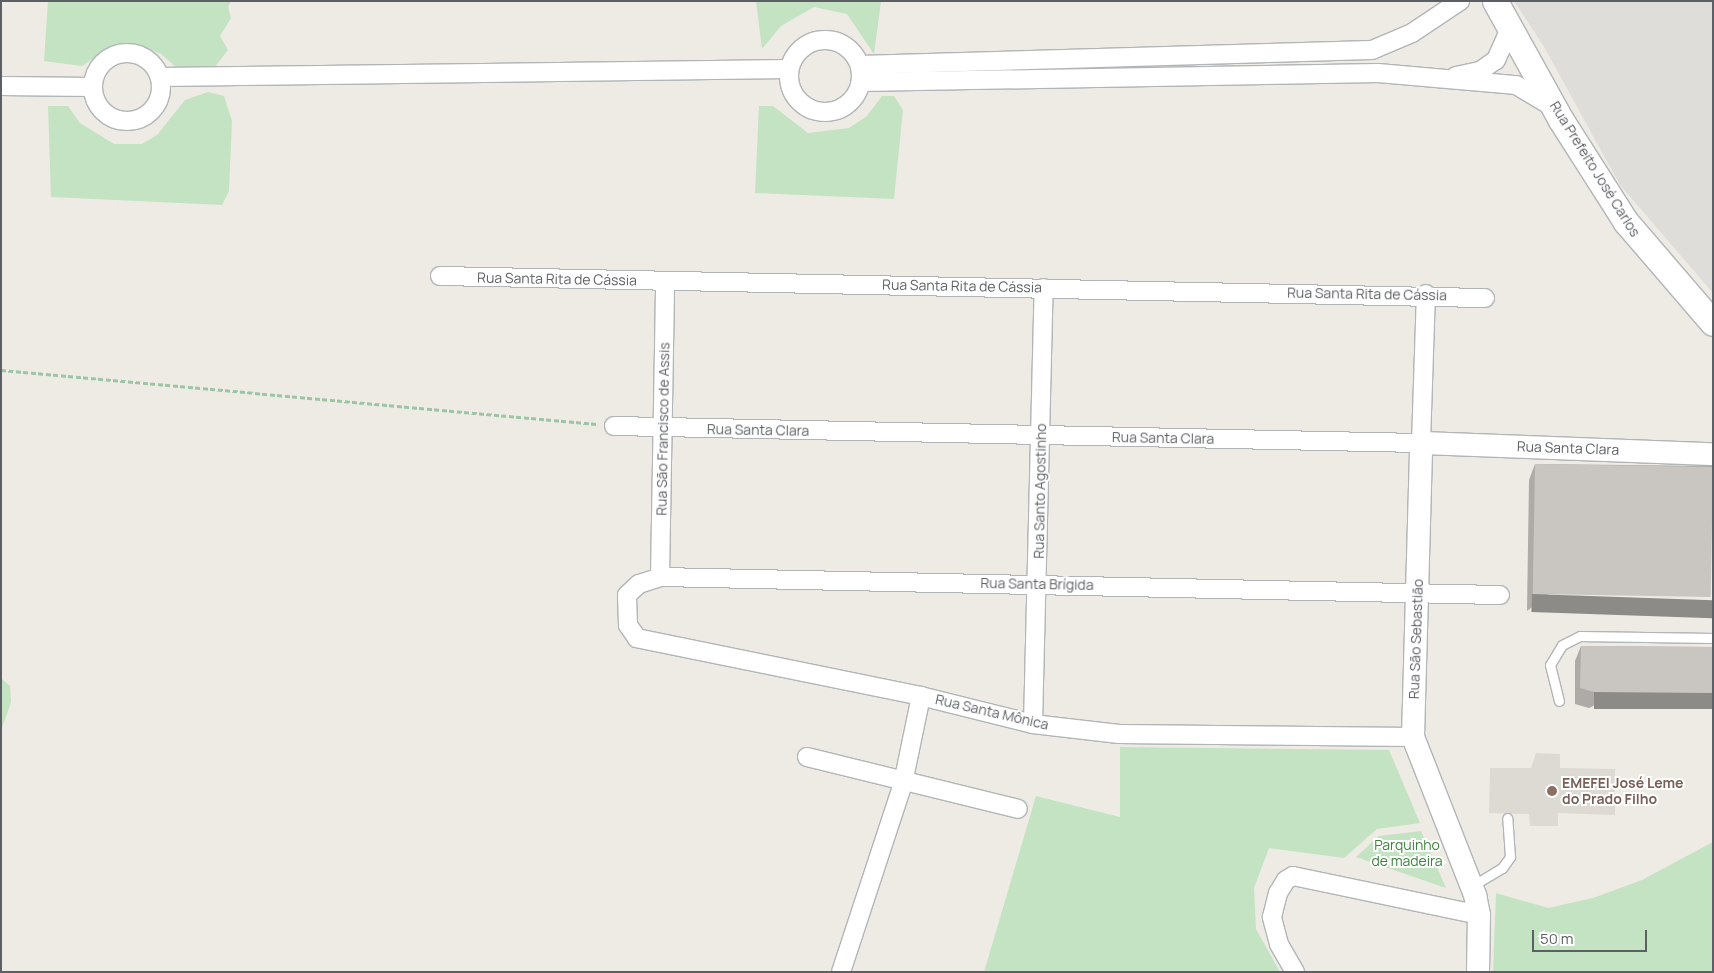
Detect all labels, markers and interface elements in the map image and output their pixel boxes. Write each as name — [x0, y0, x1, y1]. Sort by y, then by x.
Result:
street label: Rua Prefeito José Carlos — [1546, 98, 1644, 240]
street label: Rua Santa Rita de Cássia — [477, 269, 637, 289]
street label: Rua Santa Rita de Cássia — [882, 276, 1042, 296]
street label: Rua Santa Rita de Cássia — [1287, 284, 1447, 304]
street label: Rua São Francisco de Assis — [653, 342, 673, 516]
street label: Rua Santa Clara — [707, 421, 809, 439]
street label: Rua Santo Agostinho — [1030, 423, 1050, 559]
street label: Rua Santa Clara — [1112, 429, 1214, 447]
street label: Rua Santa Clara — [1517, 438, 1619, 458]
street label: Rua Santa Brígida — [980, 575, 1094, 593]
street label: Rua São Sebastião — [1406, 579, 1426, 699]
street label: Rua Santa Mônica — [934, 691, 1050, 733]
place label: EMEFEI José Leme do Prado Filho — [1562, 775, 1683, 808]
marker: EMEFEI José Leme do Prado Filho — [1546, 785, 1558, 797]
park label: Parquinho de madeira — [1371, 837, 1443, 870]
scale bar — [1534, 920, 1649, 952]
text: 50 m — [1540, 928, 1574, 949]

